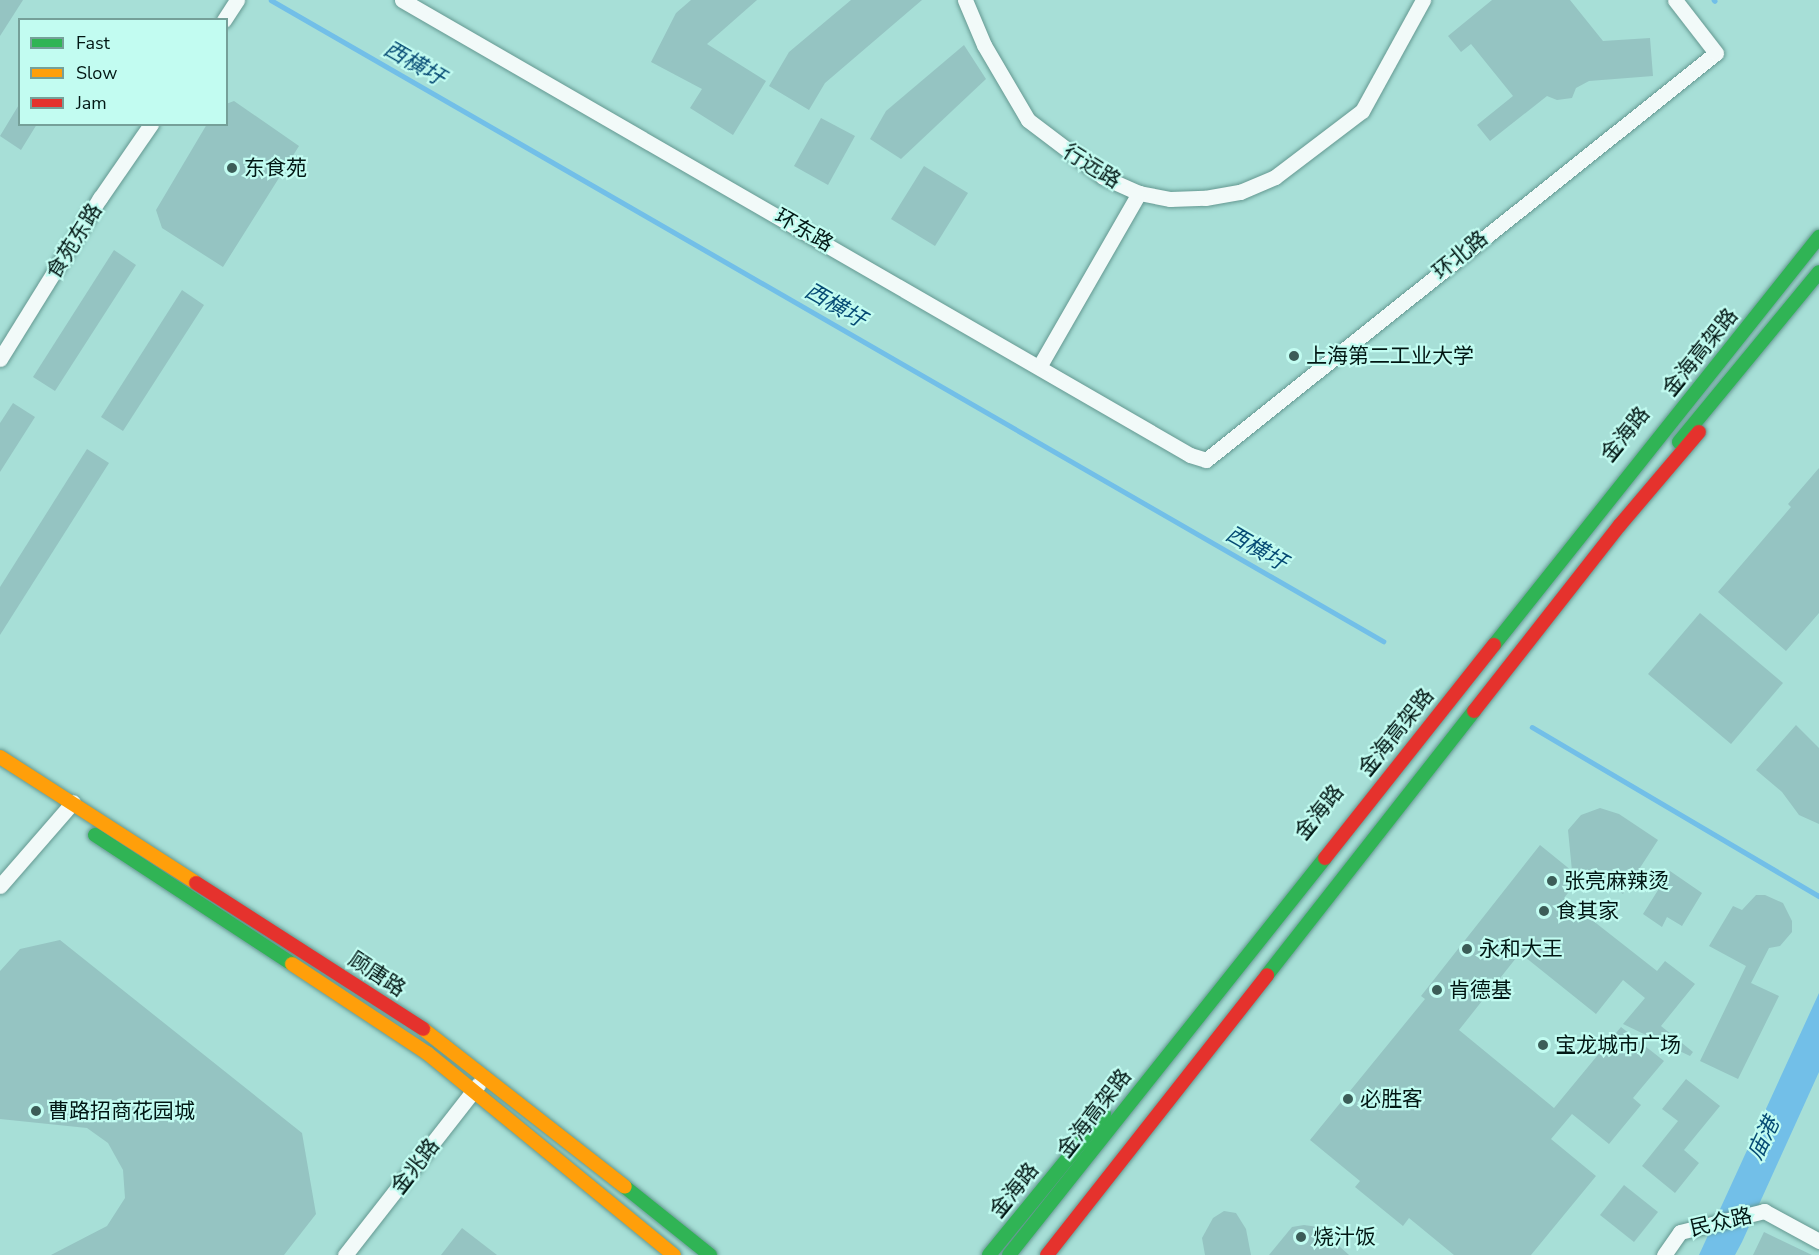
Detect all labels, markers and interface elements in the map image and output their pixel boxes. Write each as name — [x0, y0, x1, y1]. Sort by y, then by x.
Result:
legend — [18, 18, 228, 126]
text: Fast — [76, 31, 110, 55]
water label: 西横圩 — [379, 36, 449, 92]
text: Slow — [76, 61, 117, 85]
text: Jam — [76, 91, 107, 115]
street label: 行远路 — [1059, 139, 1125, 193]
place label: 东食苑 — [244, 155, 307, 181]
marker: 东食苑 — [225, 161, 239, 175]
street label: 食苑东路 — [41, 199, 107, 283]
street label: 环东路 — [770, 203, 838, 257]
street label: 环北路 — [1428, 225, 1492, 285]
water label: 西横圩 — [800, 278, 870, 334]
street label: 金海高架路 — [1657, 303, 1743, 401]
place label: 上海第二工业大学 — [1306, 343, 1474, 369]
marker: 上海第二工业大学 — [1287, 349, 1301, 363]
street label: 金海路 — [1595, 402, 1655, 466]
water label: 西横圩 — [1221, 521, 1291, 577]
street label: 金海高架路 — [1353, 683, 1439, 781]
street label: 金海路 — [1289, 780, 1349, 844]
place label: 张亮麻辣烫 — [1564, 868, 1669, 894]
marker: 张亮麻辣烫 — [1545, 874, 1559, 888]
place label: 食其家 — [1556, 898, 1619, 924]
marker: 食其家 — [1537, 904, 1551, 918]
place label: 永和大王 — [1479, 936, 1563, 962]
marker: 永和大王 — [1460, 942, 1474, 956]
street label: 顾唐路 — [344, 946, 410, 1002]
place label: 肯德基 — [1449, 977, 1512, 1003]
marker: 肯德基 — [1430, 983, 1444, 997]
place label: 宝龙城市广场 — [1555, 1032, 1681, 1058]
marker: 宝龙城市广场 — [1536, 1038, 1550, 1052]
street label: 金海高架路 — [1052, 1064, 1136, 1162]
place label: 必胜客 — [1360, 1086, 1423, 1112]
marker: 必胜客 — [1341, 1092, 1355, 1106]
place label: 曹路招商花园城 — [48, 1098, 195, 1124]
marker: 曹路招商花园城 — [29, 1104, 43, 1118]
water label: 庙港 — [1742, 1113, 1786, 1165]
street label: 金兆路 — [386, 1133, 444, 1199]
street label: 金海路 — [984, 1158, 1044, 1222]
street label: 民众路 — [1687, 1203, 1755, 1241]
place label: 烧汁饭 — [1313, 1224, 1376, 1250]
marker: 烧汁饭 — [1294, 1230, 1308, 1244]

